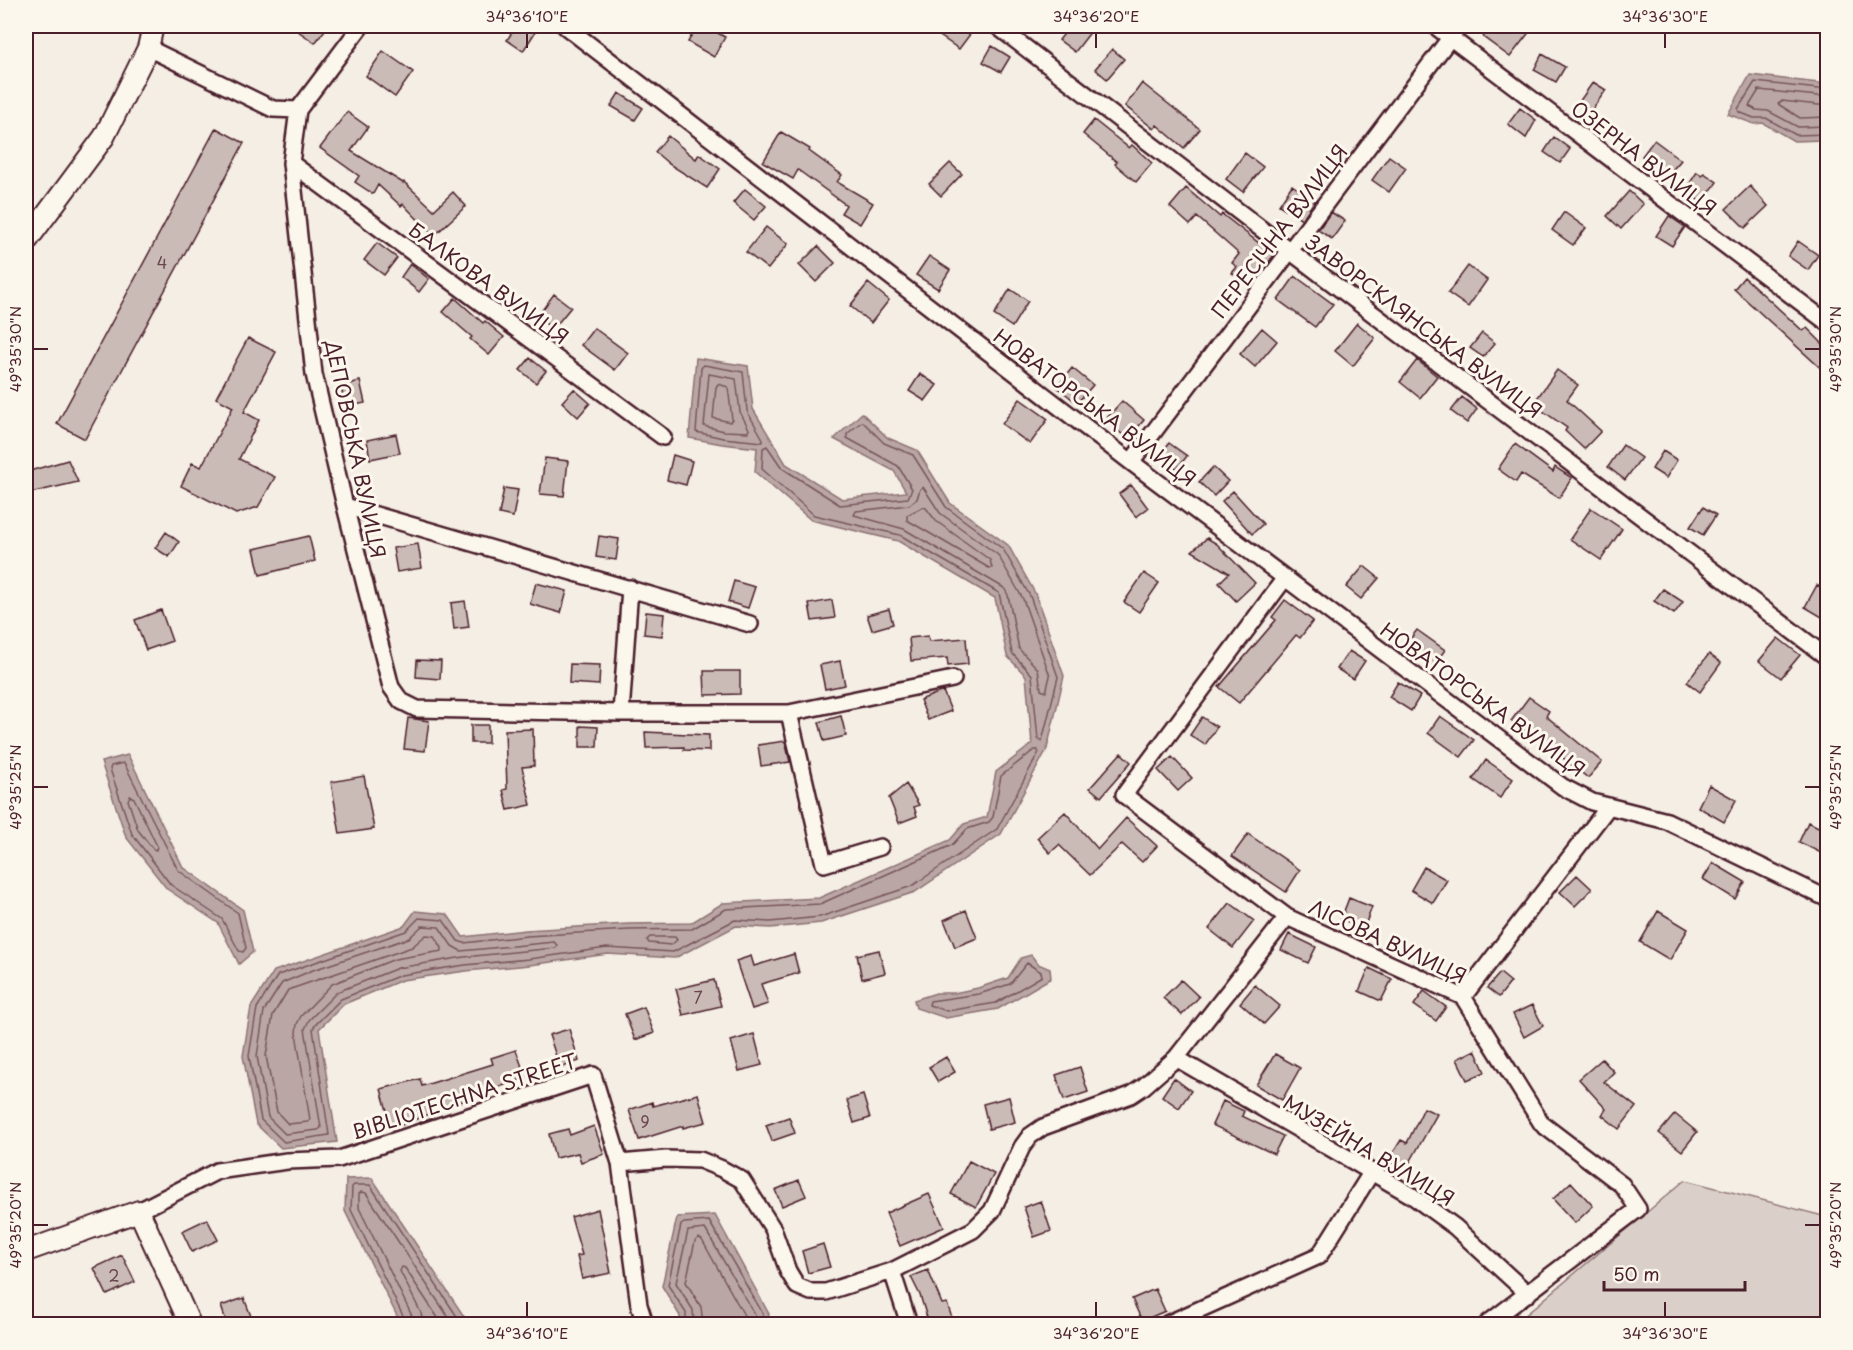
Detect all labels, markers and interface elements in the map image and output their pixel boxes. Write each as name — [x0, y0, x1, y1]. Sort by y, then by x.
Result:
text: 34°36'10"E — [485, 4, 569, 27]
text: 34°36'20"E — [1053, 4, 1139, 27]
text: 34°36'30"E — [1622, 4, 1708, 27]
street label: ОЗЕРНА ВУЛИЦЯ — [1565, 93, 1723, 223]
street label: ПЕРЕСІЧНА ВУЛИЦЯ — [1204, 138, 1354, 324]
street label: БАЛКОВА ВУЛИЦЯ — [403, 215, 575, 351]
street label: ЗАВОРСКЛЯНСЬКА ВУЛИЦЯ — [1299, 227, 1549, 425]
house number: 4 — [157, 250, 167, 274]
text: 49°35'30"N — [3, 306, 26, 392]
text: 49°35'30"N — [1823, 306, 1846, 392]
street label: НОВАТОРСЬКА ВУЛИЦЯ — [987, 321, 1203, 493]
street label: ДЕПОВСЬКА ВУЛИЦЯ — [318, 336, 394, 561]
street label: НОВАТОРСЬКА ВУЛИЦЯ — [1374, 614, 1592, 784]
text: 49°35'25"N — [3, 744, 26, 830]
text: 49°35'25"N — [1823, 744, 1846, 830]
street label: ЛІСОВА ВУЛИЦЯ — [1304, 891, 1472, 991]
house number: 7 — [693, 985, 703, 1009]
street label: BIBLIOTECHNA STREET — [347, 1045, 581, 1147]
street label: МУЗЕЙНА ВУЛИЦЯ — [1278, 1087, 1460, 1213]
house number: 9 — [640, 1109, 650, 1133]
text: 49°35'20"N — [3, 1181, 26, 1269]
text: 49°35'20"N — [1823, 1181, 1846, 1269]
scale bar — [1604, 1254, 1745, 1292]
text: 50 m — [1613, 1260, 1660, 1287]
house number: 2 — [108, 1263, 120, 1287]
text: 34°36'10"E — [485, 1321, 569, 1344]
text: 34°36'20"E — [1053, 1321, 1139, 1344]
text: 34°36'30"E — [1622, 1321, 1708, 1344]

